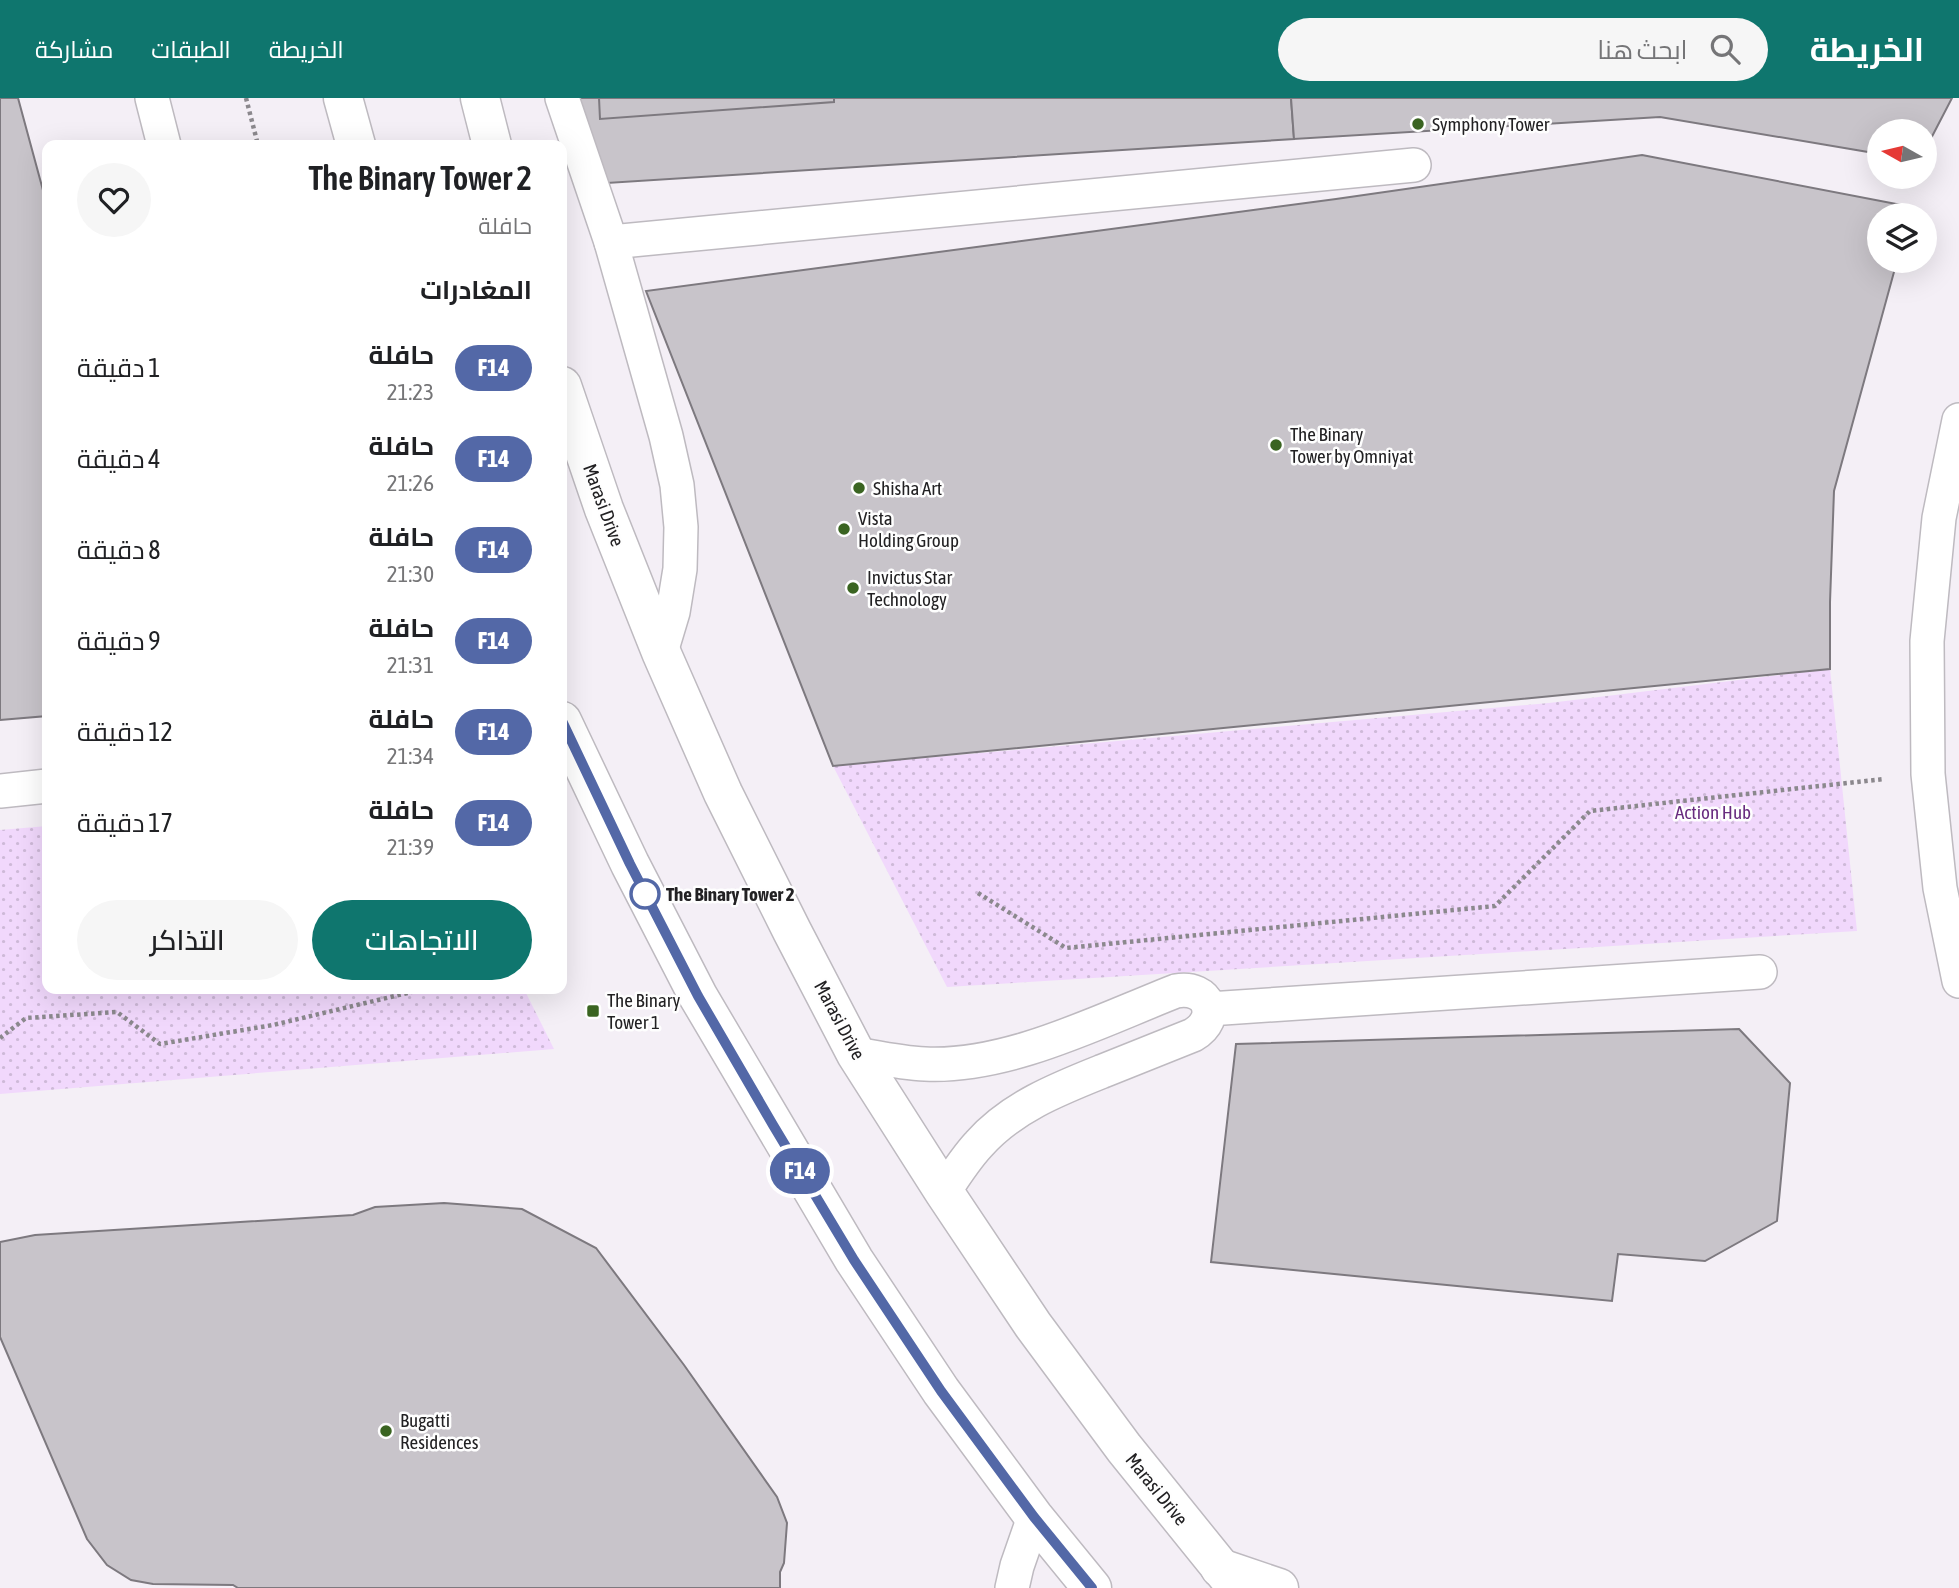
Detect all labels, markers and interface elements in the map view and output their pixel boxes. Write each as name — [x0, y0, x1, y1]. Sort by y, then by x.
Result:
search box — [1278, 18, 1768, 81]
icon: search — [1706, 30, 1744, 68]
text: الخريطة — [1810, 30, 1924, 68]
text: ابحث هنا — [1597, 35, 1688, 65]
text: مشاركة — [35, 36, 113, 63]
text: الطبقات — [151, 36, 231, 63]
text: الخريطة — [269, 36, 344, 63]
place label: Symphony Tower — [1432, 113, 1550, 135]
marker: Symphony Tower — [1410, 116, 1426, 132]
north arrow — [1867, 119, 1937, 189]
map controls — [1867, 119, 1937, 273]
text: The Binary Tower 2 — [308, 159, 532, 197]
button: heart — [77, 163, 151, 237]
button: layers — [1867, 203, 1937, 273]
text: حافلة — [478, 213, 532, 239]
text: المغادرات — [420, 275, 532, 305]
text: حافلة — [369, 340, 434, 370]
text: 1 دقيقة — [77, 353, 160, 383]
text: F14 — [477, 354, 510, 381]
text: 21:23 — [387, 379, 434, 405]
place label: The Binary Tower by Omniyat — [1290, 423, 1413, 467]
text: حافلة — [369, 431, 434, 461]
marker: The Binary Tower by Omniyat — [1268, 437, 1284, 453]
text: 4 دقيقة — [77, 444, 160, 474]
text: F14 — [477, 445, 510, 472]
street label: Marasi Drive — [579, 461, 629, 549]
text: 21:26 — [387, 470, 434, 496]
place label: Shisha Art — [873, 477, 942, 499]
marker: Shisha Art — [851, 480, 867, 496]
place label: Vista Holding Group — [858, 507, 959, 551]
marker: Vista Holding Group — [836, 521, 852, 537]
text: حافلة — [369, 522, 434, 552]
text: 8 دقيقة — [77, 535, 160, 565]
text: F14 — [477, 536, 510, 563]
text: 21:30 — [387, 561, 434, 587]
place label: Invictus Star Technology — [867, 566, 953, 610]
marker: Invictus Star Technology — [845, 580, 861, 596]
text: حافلة — [369, 613, 434, 643]
text: 9 دقيقة — [77, 626, 160, 656]
text: F14 — [477, 627, 510, 654]
text: 21:31 — [387, 652, 434, 678]
text: حافلة — [369, 704, 434, 734]
text: 12 دقيقة — [77, 717, 173, 747]
text: F14 — [477, 718, 510, 745]
text: 21:34 — [387, 743, 434, 769]
text: حافلة — [369, 795, 434, 825]
park label: Action Hub — [1675, 801, 1751, 823]
text: 17 دقيقة — [77, 808, 173, 838]
text: F14 — [477, 809, 510, 836]
text: 21:39 — [387, 834, 434, 860]
marker: The Binary Tower 2 — [630, 879, 660, 909]
place label: The Binary Tower 2 — [666, 883, 795, 905]
button: التذاكر — [77, 900, 298, 980]
button: الاتجاهات — [312, 900, 532, 980]
street label: Marasi Drive — [810, 977, 870, 1063]
place label: The Binary Tower 1 — [607, 989, 680, 1033]
marker: The Binary Tower 1 — [585, 1003, 601, 1019]
line badge: F14 — [760, 1148, 840, 1194]
text: F14 — [784, 1157, 816, 1184]
place label: Bugatti Residences — [400, 1409, 479, 1453]
marker: Bugatti Residences — [378, 1423, 394, 1439]
street label: Marasi Drive — [1121, 1449, 1193, 1529]

